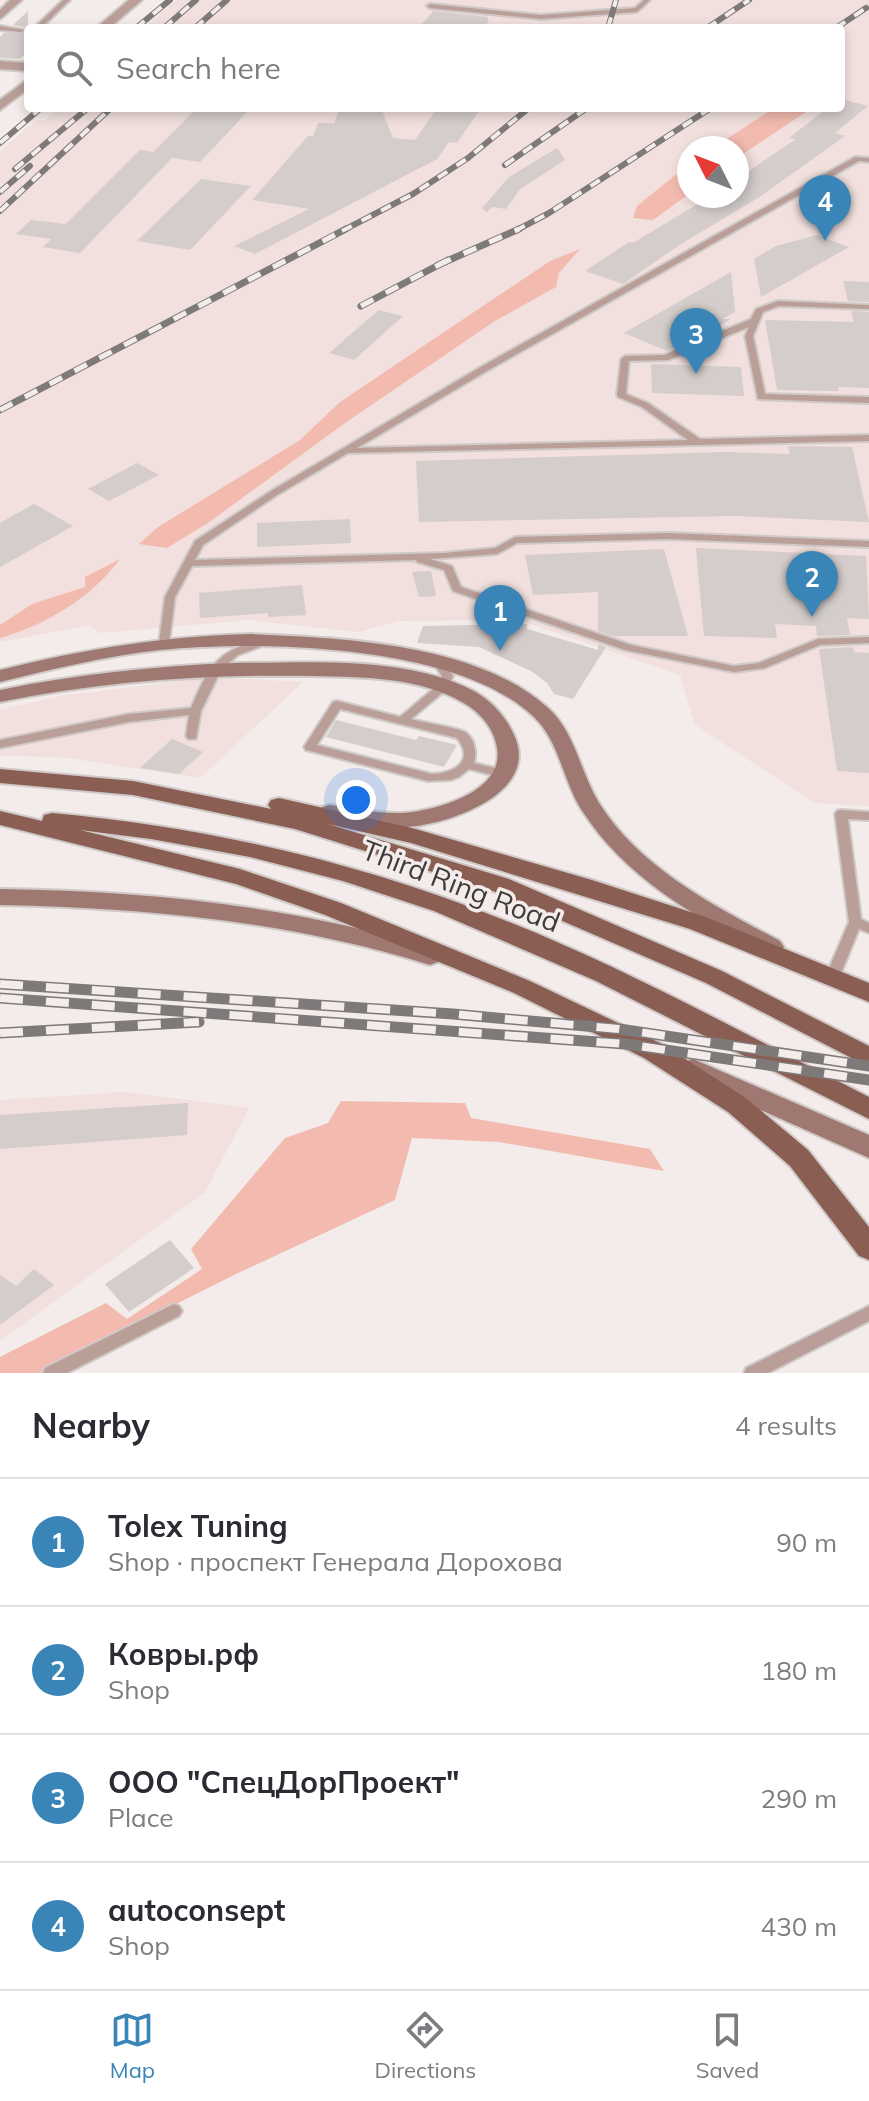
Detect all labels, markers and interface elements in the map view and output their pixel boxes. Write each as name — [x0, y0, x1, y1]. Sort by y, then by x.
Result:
search box — [24, 24, 845, 112]
icon: search — [52, 46, 96, 90]
text: Search here — [116, 49, 281, 87]
north arrow — [677, 136, 749, 208]
pin: 4 — [799, 175, 851, 241]
pin: 3 — [670, 308, 722, 374]
pin: 2 — [786, 551, 838, 617]
pin: 1 — [474, 585, 526, 651]
your location — [336, 780, 376, 820]
street label: Third Ring Road — [357, 832, 565, 939]
text: Nearby — [32, 1404, 150, 1447]
text: 4 results — [735, 1409, 837, 1442]
text: Tolex Tuning — [108, 1507, 288, 1545]
text: 1 — [50, 1526, 66, 1559]
text: 90 m — [776, 1526, 837, 1559]
text: Shop · проспект Генерала Дорохова — [108, 1545, 563, 1578]
text: Ковры.рф — [108, 1635, 259, 1673]
text: 2 — [50, 1654, 66, 1687]
text: 180 m — [761, 1654, 837, 1687]
text: Shop — [108, 1673, 170, 1706]
text: ООО "СпецДорПроект" — [108, 1763, 460, 1801]
text: 3 — [50, 1782, 66, 1815]
text: 290 m — [761, 1782, 837, 1815]
text: Place — [108, 1801, 173, 1834]
text: autoconsept — [108, 1891, 285, 1929]
text: 4 — [50, 1910, 66, 1943]
text: 430 m — [761, 1910, 837, 1943]
text: Shop — [108, 1929, 170, 1962]
tab: Map — [110, 2008, 155, 2084]
tab: Directions — [375, 2008, 476, 2084]
tab: Saved — [696, 2008, 759, 2084]

